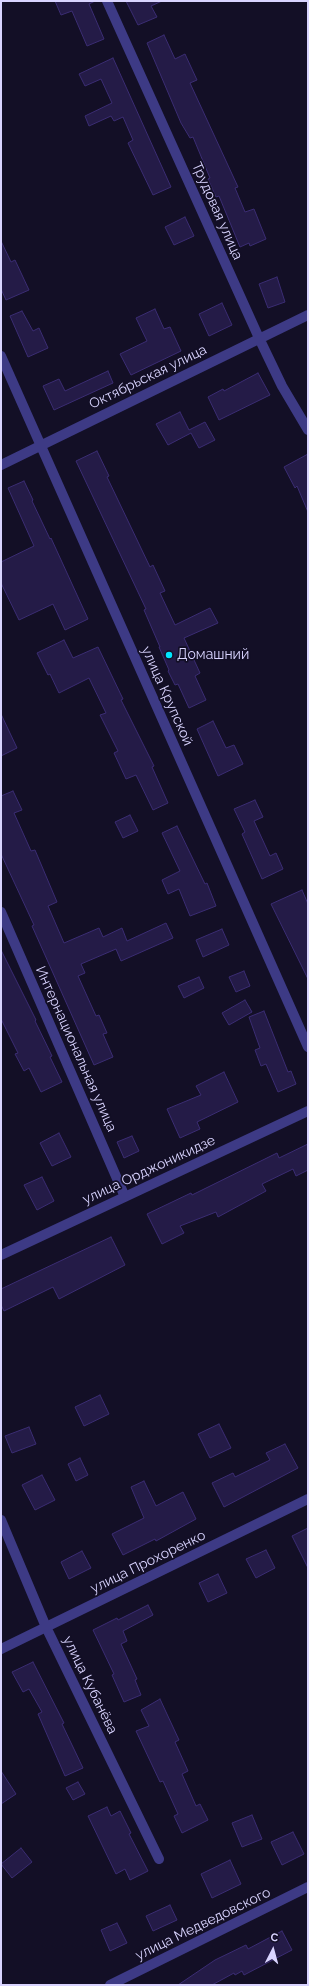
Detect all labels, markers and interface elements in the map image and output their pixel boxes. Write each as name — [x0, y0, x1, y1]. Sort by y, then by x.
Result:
street label: Трудовая улица — [188, 160, 246, 262]
street label: Октябрьская улица — [87, 341, 209, 413]
street label: улица Крупской — [138, 644, 196, 748]
place label: Домашний — [177, 647, 249, 663]
marker: Домашний — [164, 650, 174, 660]
street label: Интернациональная улица — [32, 964, 120, 1134]
street label: улица Орджоникидзе — [80, 1132, 218, 1208]
street label: улица Прохоренко — [88, 1527, 208, 1597]
street label: улица Кубанёва — [59, 1633, 121, 1737]
street label: улица Медведовского — [133, 1884, 273, 1964]
north arrow — [253, 1930, 293, 1970]
text: С — [270, 1931, 279, 1944]

